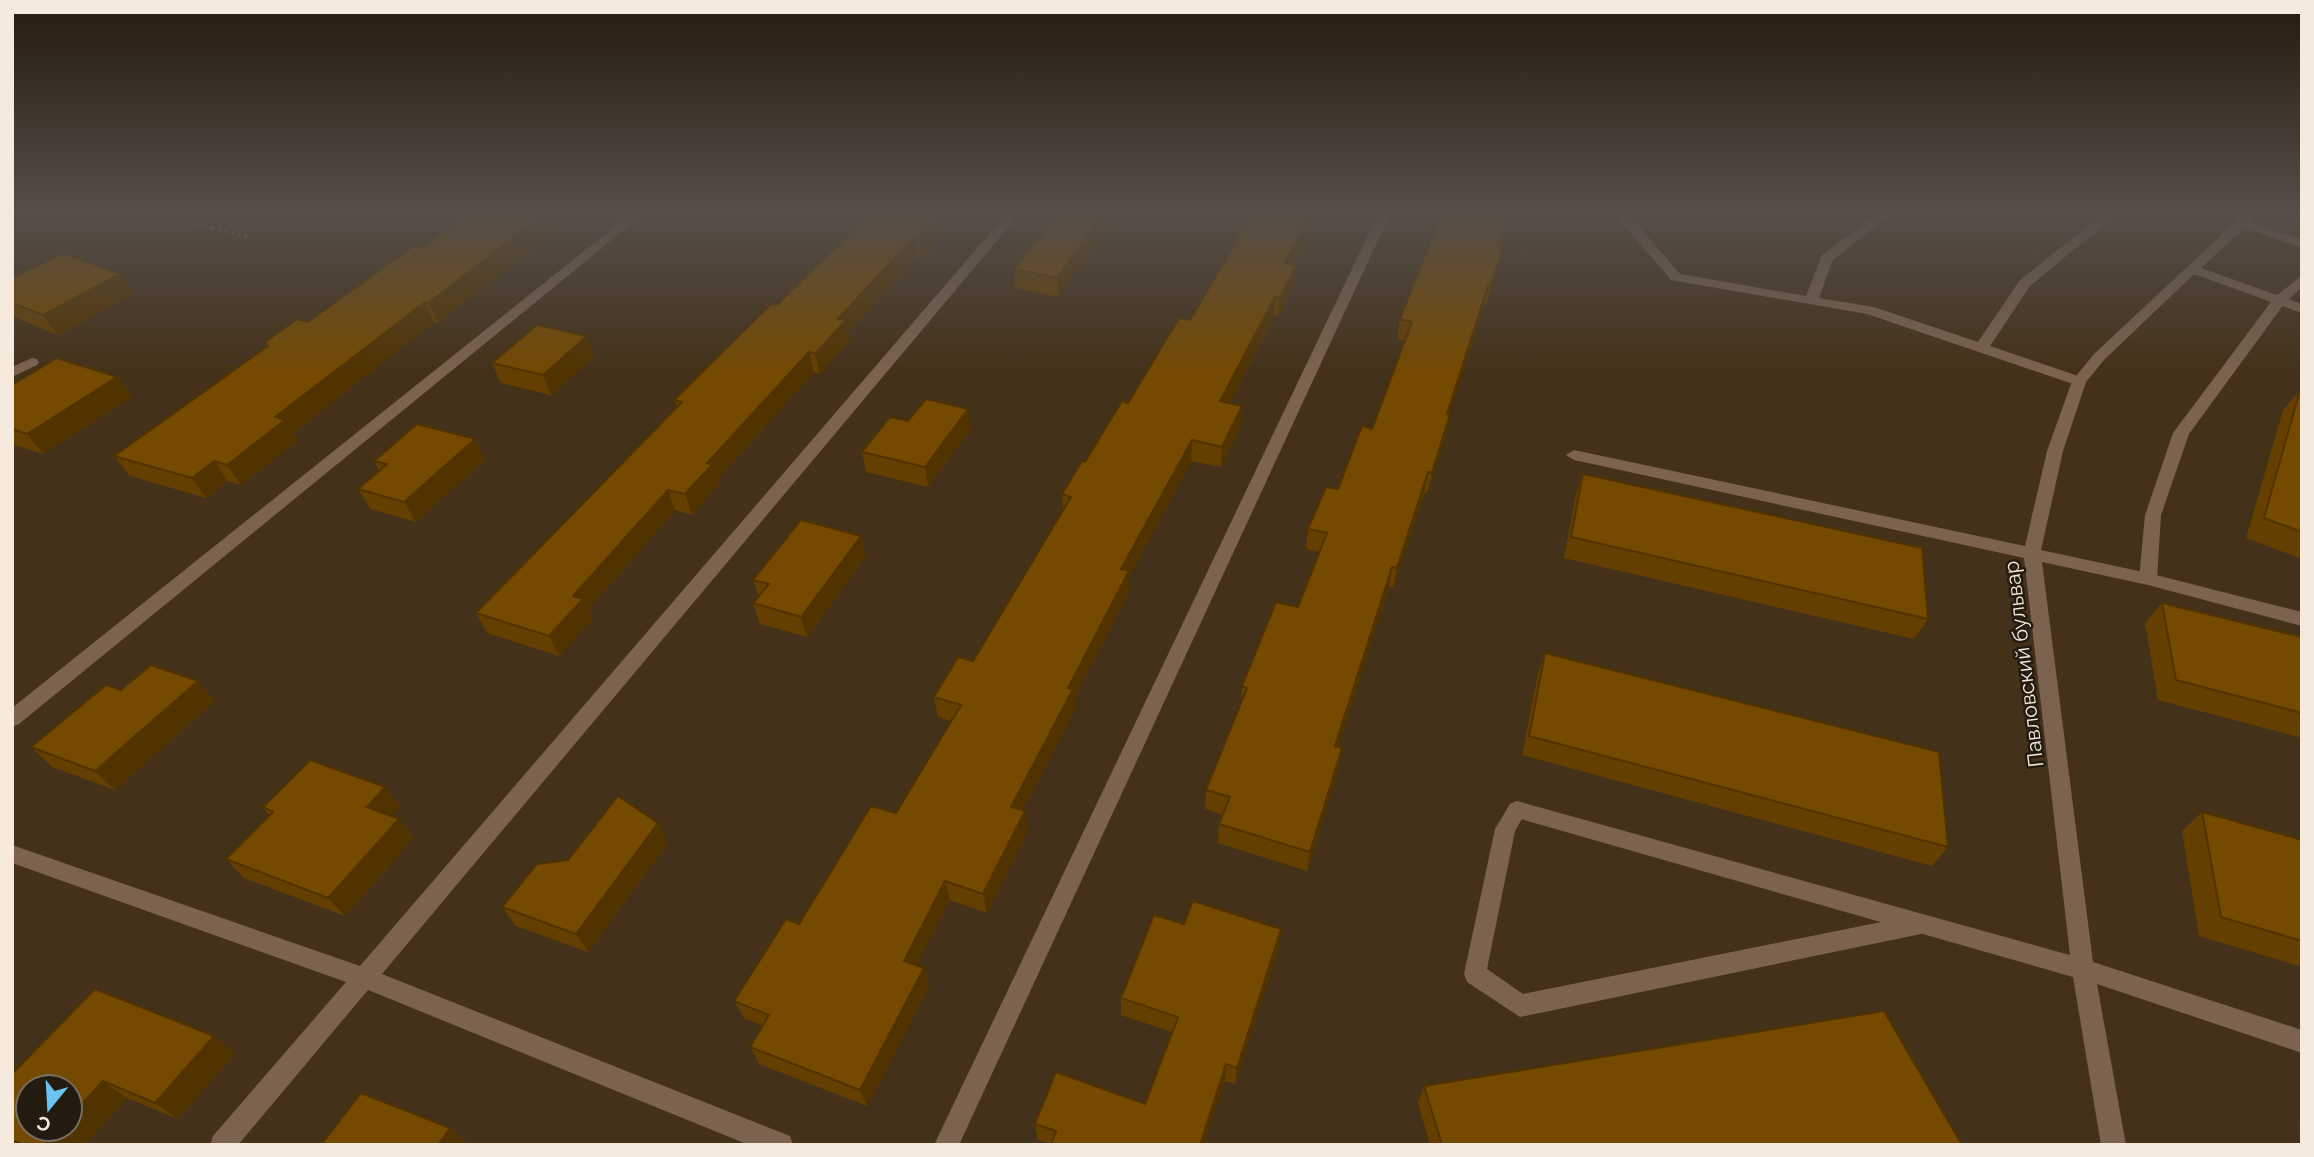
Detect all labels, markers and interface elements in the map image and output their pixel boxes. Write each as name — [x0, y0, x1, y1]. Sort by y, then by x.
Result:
street label: Павловский бульвар — [1998, 559, 2049, 769]
north arrow — [14, 1073, 84, 1143]
text: С — [34, 1112, 53, 1137]

